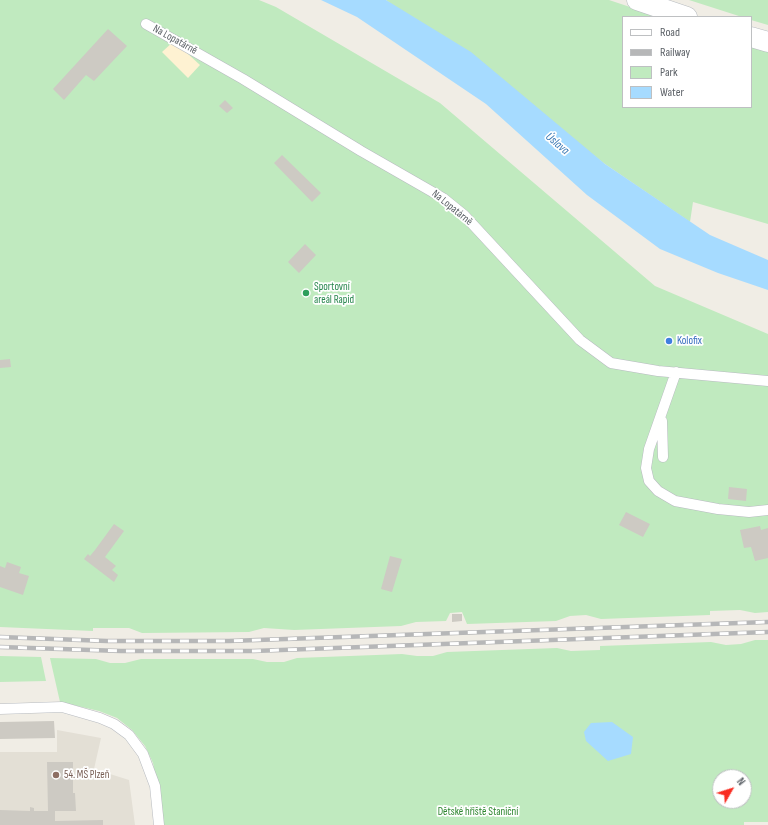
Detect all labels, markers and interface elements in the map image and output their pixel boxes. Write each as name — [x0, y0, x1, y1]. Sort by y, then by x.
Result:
legend — [622, 16, 752, 108]
street label: Na Lopatárně — [150, 22, 200, 58]
text: Road — [660, 25, 680, 40]
text: Railway — [660, 45, 690, 60]
text: Park — [660, 65, 678, 80]
text: Water — [660, 85, 684, 100]
water label: Úslava — [542, 130, 572, 158]
street label: Na Lopatárně — [429, 188, 475, 228]
place label: Sportovní areál Rapid — [314, 280, 354, 306]
marker: Sportovní areál Rapid — [301, 288, 311, 298]
place label: Kolofix — [677, 334, 702, 348]
marker: Kolofix — [664, 336, 674, 346]
place label: 54. MŠ Plzeň — [64, 768, 109, 782]
north arrow — [712, 769, 752, 809]
marker: 54. MŠ Plzeň — [51, 770, 61, 780]
text: N — [734, 775, 748, 788]
park label: Dětské hřiště Staniční — [438, 805, 518, 819]

